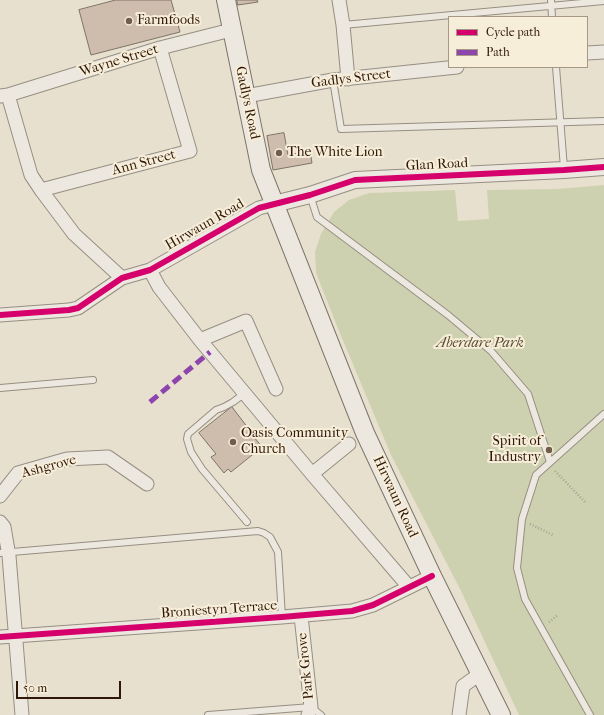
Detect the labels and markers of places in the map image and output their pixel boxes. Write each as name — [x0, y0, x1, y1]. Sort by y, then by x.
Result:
place label: Farmfoods — [137, 13, 200, 29]
marker: Farmfoods — [124, 16, 134, 26]
place label: The White Lion — [287, 145, 383, 161]
marker: The White Lion — [274, 148, 284, 158]
place label: Oasis Community Church — [241, 426, 348, 458]
place label: Spirit of Industry — [488, 434, 541, 466]
marker: Oasis Community Church — [228, 437, 238, 447]
marker: Spirit of Industry — [544, 445, 554, 455]

